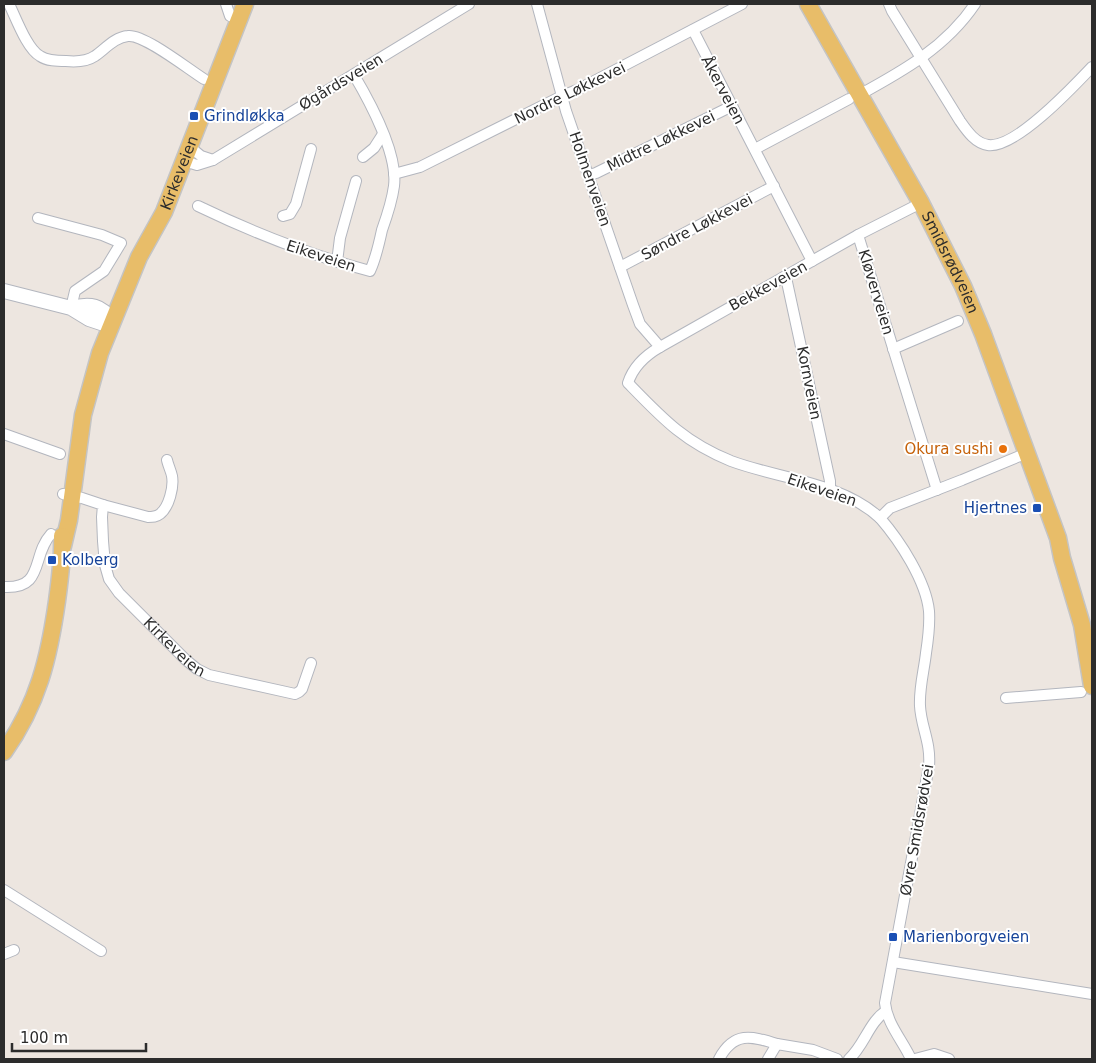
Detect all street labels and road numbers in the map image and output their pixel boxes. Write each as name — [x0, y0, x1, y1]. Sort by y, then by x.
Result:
street label: Øgårdsveien — [296, 50, 386, 114]
street label: Åkerveien — [697, 52, 749, 127]
street label: Nordre Løkkevei — [511, 58, 629, 128]
street label: Midtre Løkkevei — [604, 107, 718, 175]
street label: Holmenveien — [565, 129, 615, 229]
street label: Kirkeveien — [157, 133, 202, 213]
street label: Søndre Løkkevei — [638, 190, 756, 264]
street label: Smidsrødveien — [918, 208, 982, 316]
street label: Eikeveien — [284, 236, 358, 276]
street label: Kløverveien — [854, 247, 898, 337]
street label: Bekkeveien — [726, 257, 810, 315]
street label: Kornveien — [793, 345, 825, 421]
street label: Eikeveien — [785, 470, 859, 510]
street label: Kirkeveien — [140, 614, 208, 681]
street label: Øvre Smidsrødvei — [897, 763, 937, 897]

